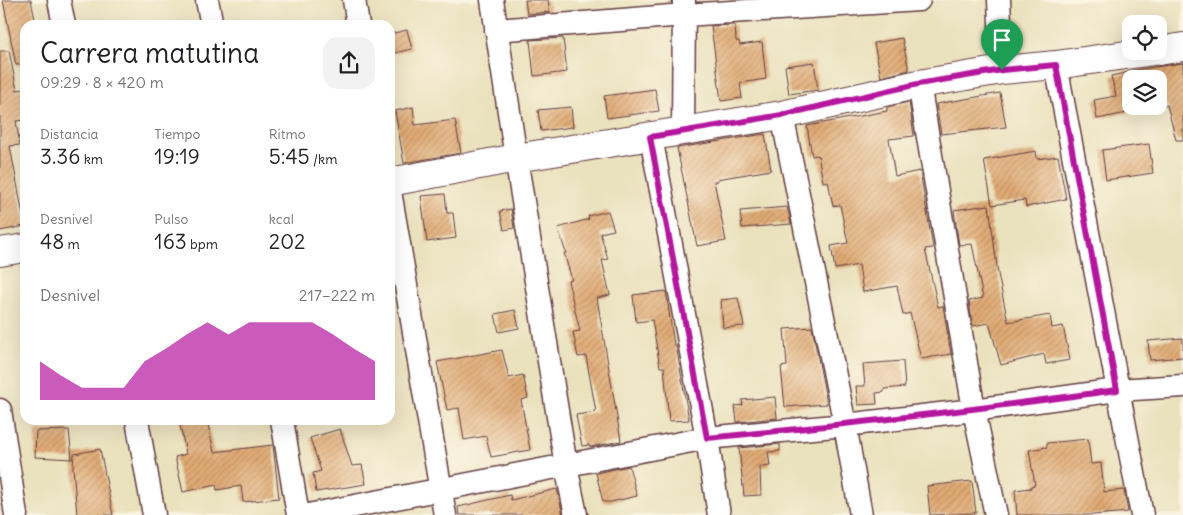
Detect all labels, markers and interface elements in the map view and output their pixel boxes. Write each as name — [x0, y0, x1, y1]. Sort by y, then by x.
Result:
map controls — [1122, 15, 1167, 115]
button: locate — [1122, 15, 1167, 60]
pin — [981, 19, 1023, 70]
icon: arrive — [988, 26, 1016, 54]
text: Carrera matutina — [40, 35, 259, 71]
button: share — [323, 37, 375, 89]
button: layers — [1122, 70, 1167, 115]
text: 09:29 · 8 × 420 m — [40, 72, 164, 92]
text: Distancia — [40, 125, 99, 143]
text: Tiempo — [154, 125, 200, 143]
text: Ritmo — [269, 125, 306, 143]
text: 3.36 — [40, 143, 80, 170]
text: 19:19 — [154, 143, 200, 170]
text: 5:45 — [269, 143, 310, 170]
text: km — [80, 150, 103, 168]
text: /km — [310, 150, 338, 168]
text: Desnivel — [40, 210, 93, 228]
text: Pulso — [154, 210, 188, 228]
text: kcal — [269, 210, 294, 228]
text: 48 — [40, 228, 64, 255]
text: 163 — [154, 228, 187, 255]
text: 202 — [269, 228, 306, 255]
text: m — [64, 235, 80, 253]
text: bpm — [187, 235, 218, 253]
text: Desnivel — [40, 285, 100, 305]
text: 217–222 m — [299, 285, 375, 305]

